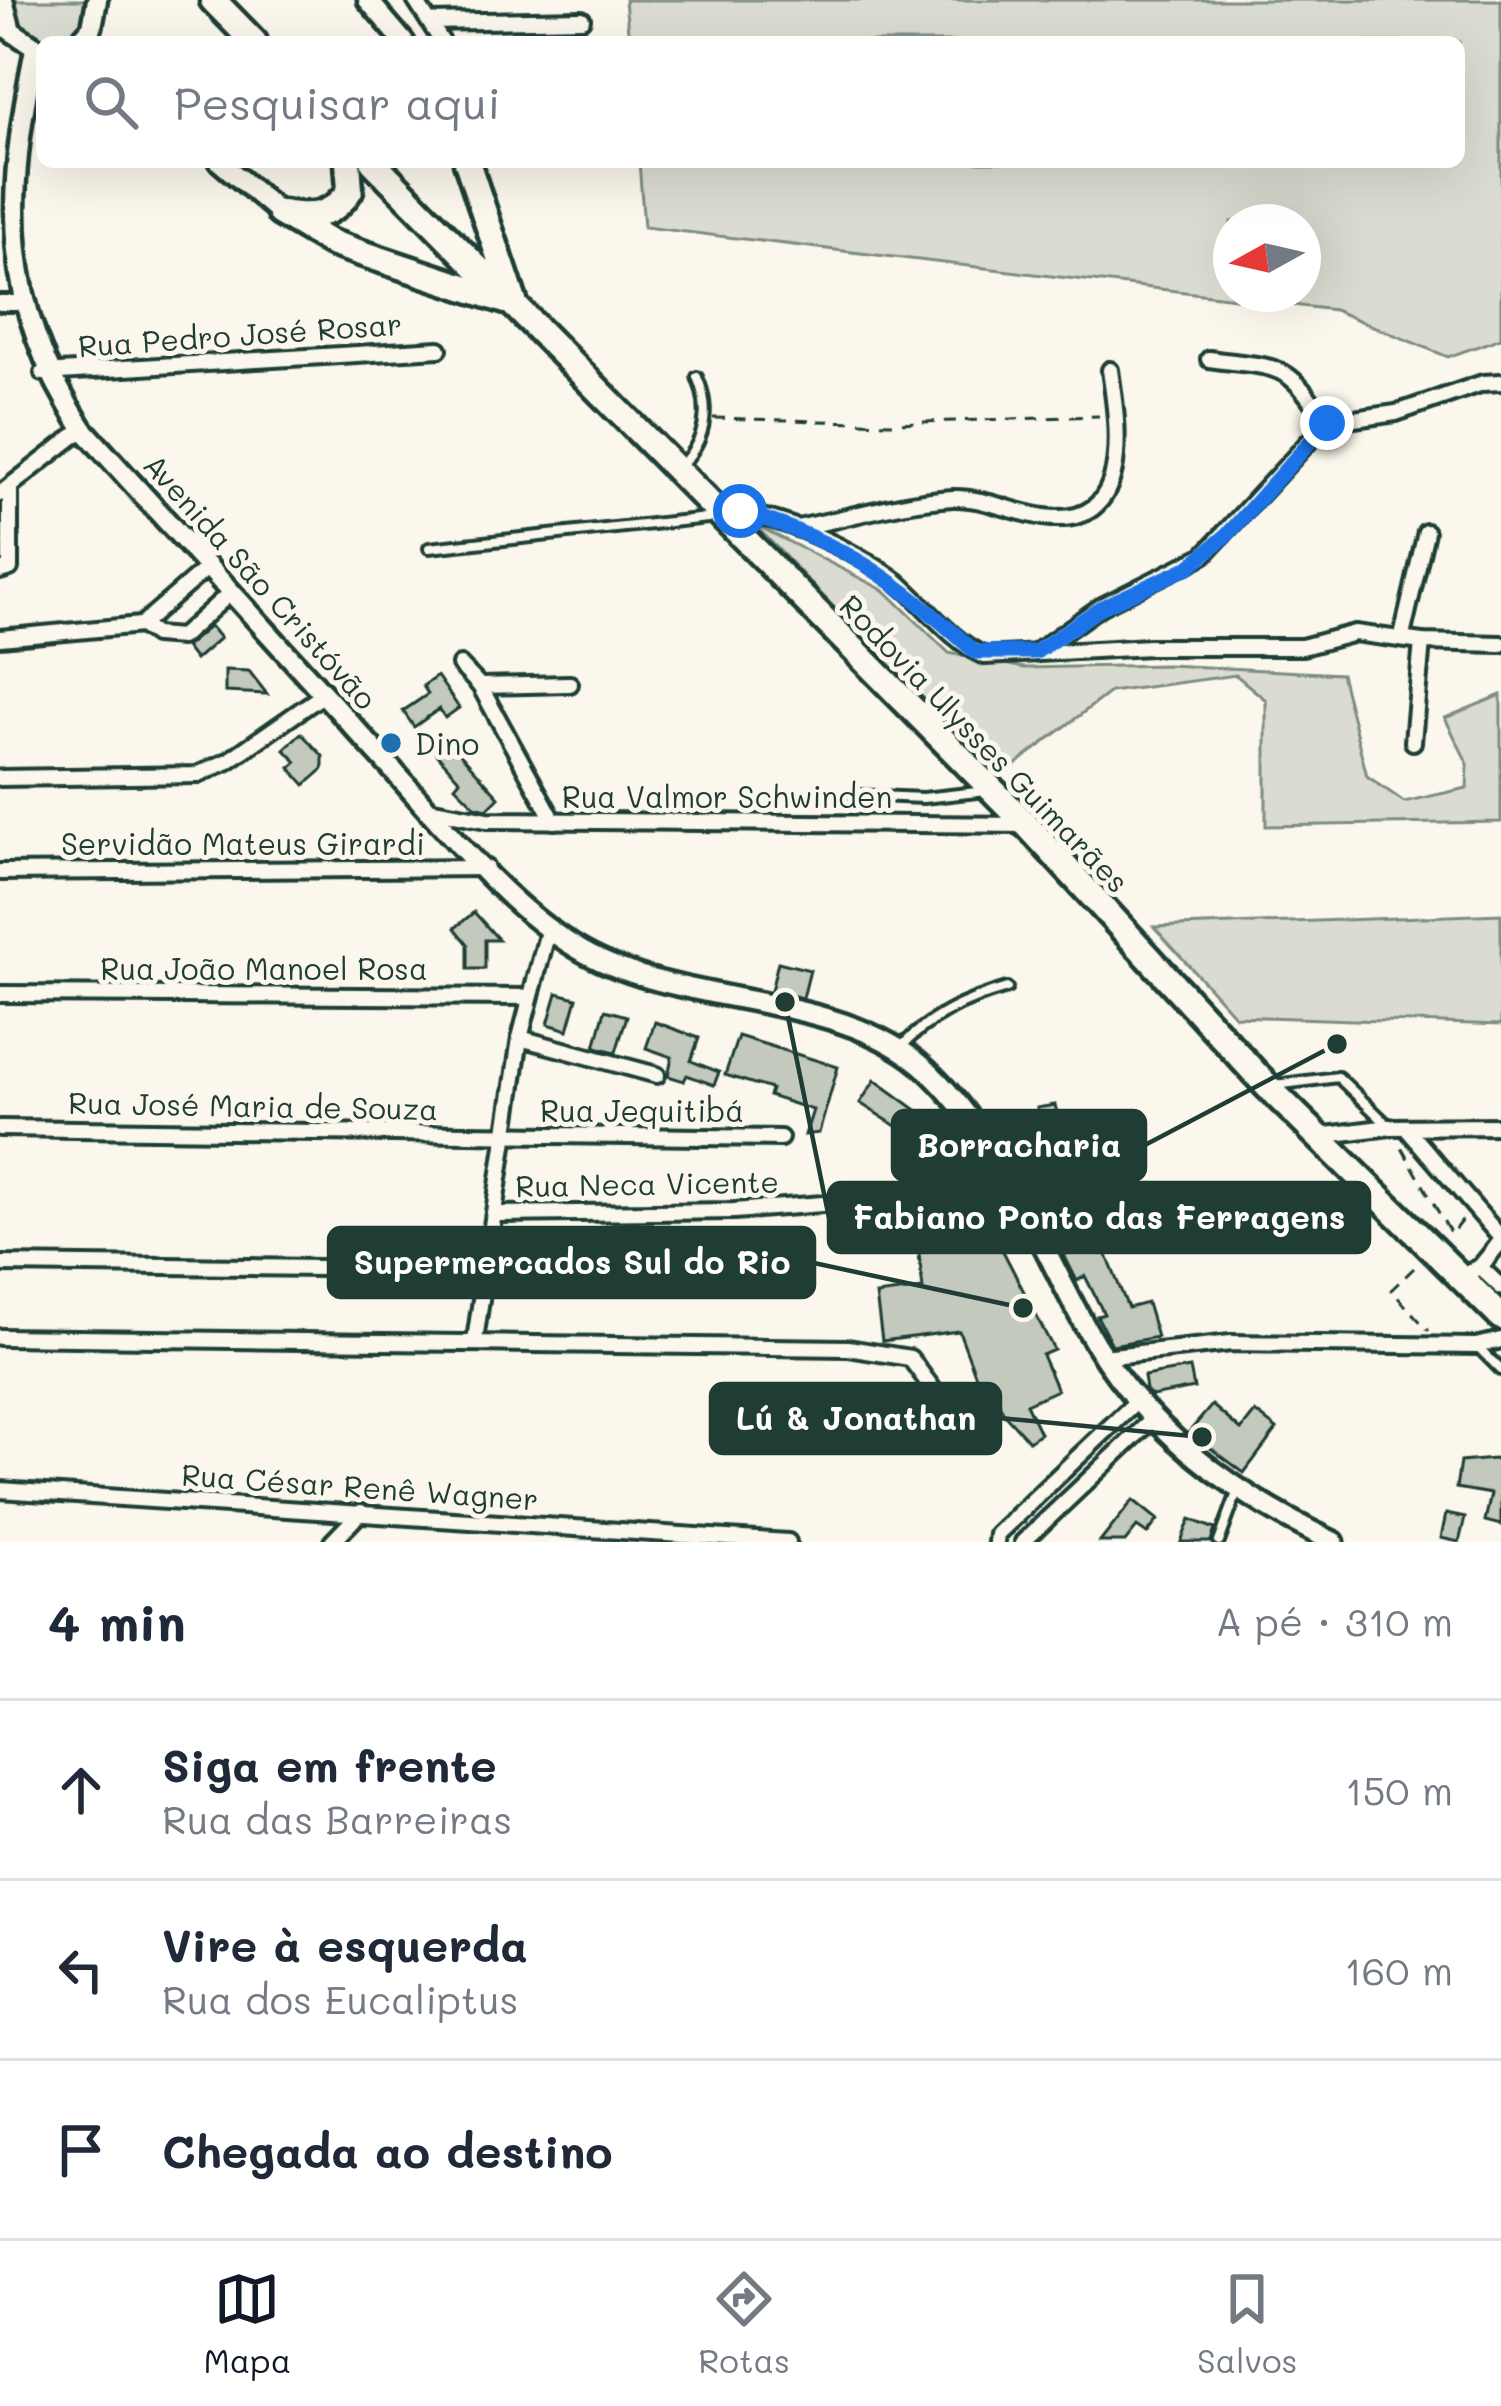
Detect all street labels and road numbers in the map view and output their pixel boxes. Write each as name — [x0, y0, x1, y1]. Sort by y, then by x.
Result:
street label: Rua Pedro José Rosar — [77, 303, 403, 365]
street label: Avenida São Cristóvão — [136, 445, 386, 717]
street label: Rodovia Ulysses Guimarães — [832, 585, 1138, 901]
street label: Rua Valmor Schwinden — [562, 776, 892, 816]
street label: Servidão Mateus Girardi — [61, 823, 425, 863]
street label: Rua João Manoel Rosa — [100, 948, 428, 988]
street label: Rua José Maria de Souza — [68, 1082, 438, 1128]
street label: Rua Jequitibá — [540, 1090, 744, 1130]
street label: Rua Neca Vicente — [515, 1161, 779, 1205]
street label: Rua César Renê Wagner — [180, 1454, 540, 1518]

